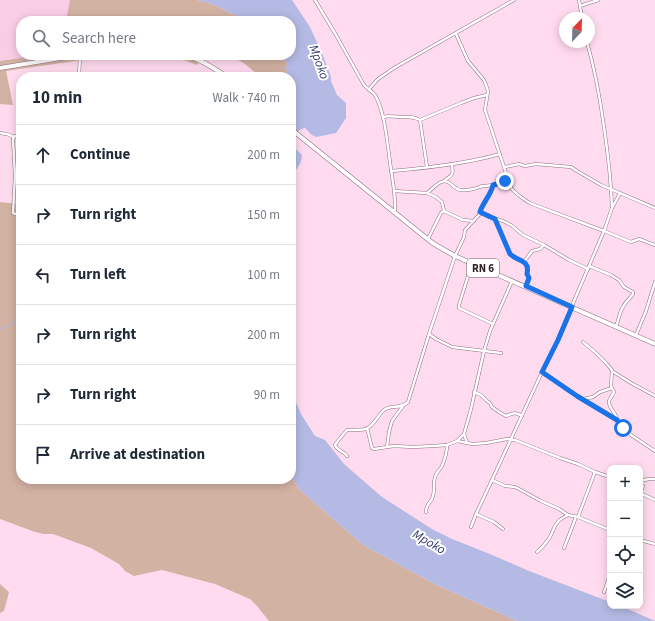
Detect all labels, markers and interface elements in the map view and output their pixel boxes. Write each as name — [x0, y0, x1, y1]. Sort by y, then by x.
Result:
north arrow — [559, 12, 595, 48]
search box — [16, 16, 296, 60]
icon: search — [30, 27, 52, 49]
text: Search here — [62, 28, 136, 49]
water label: Mpoko — [304, 42, 334, 82]
text: 10 min — [32, 86, 82, 110]
text: Walk · 740 m — [212, 89, 280, 107]
icon: ahead — [32, 144, 54, 166]
text: Continue — [70, 144, 130, 165]
text: 200 m — [247, 146, 280, 164]
route end — [496, 172, 514, 190]
icon: right — [32, 204, 54, 226]
text: Turn right — [70, 204, 136, 225]
text: 150 m — [247, 206, 280, 224]
road number: RN 6 — [467, 259, 499, 277]
icon: left — [32, 264, 54, 286]
text: Turn left — [70, 264, 126, 285]
text: 100 m — [247, 266, 280, 284]
icon: right — [32, 324, 54, 346]
text: Turn right — [70, 324, 136, 345]
text: 200 m — [247, 326, 280, 344]
icon: right — [32, 384, 54, 406]
text: Turn right — [70, 384, 136, 405]
text: 90 m — [254, 386, 280, 404]
route start — [614, 419, 632, 437]
icon: arrive — [32, 444, 54, 466]
text: Arrive at destination — [70, 444, 205, 465]
map controls — [607, 465, 643, 609]
button: + — [607, 465, 643, 501]
button: − — [607, 501, 643, 537]
water label: Mpoko — [409, 525, 449, 559]
button: locate — [607, 537, 643, 573]
button: layers — [607, 573, 643, 609]

